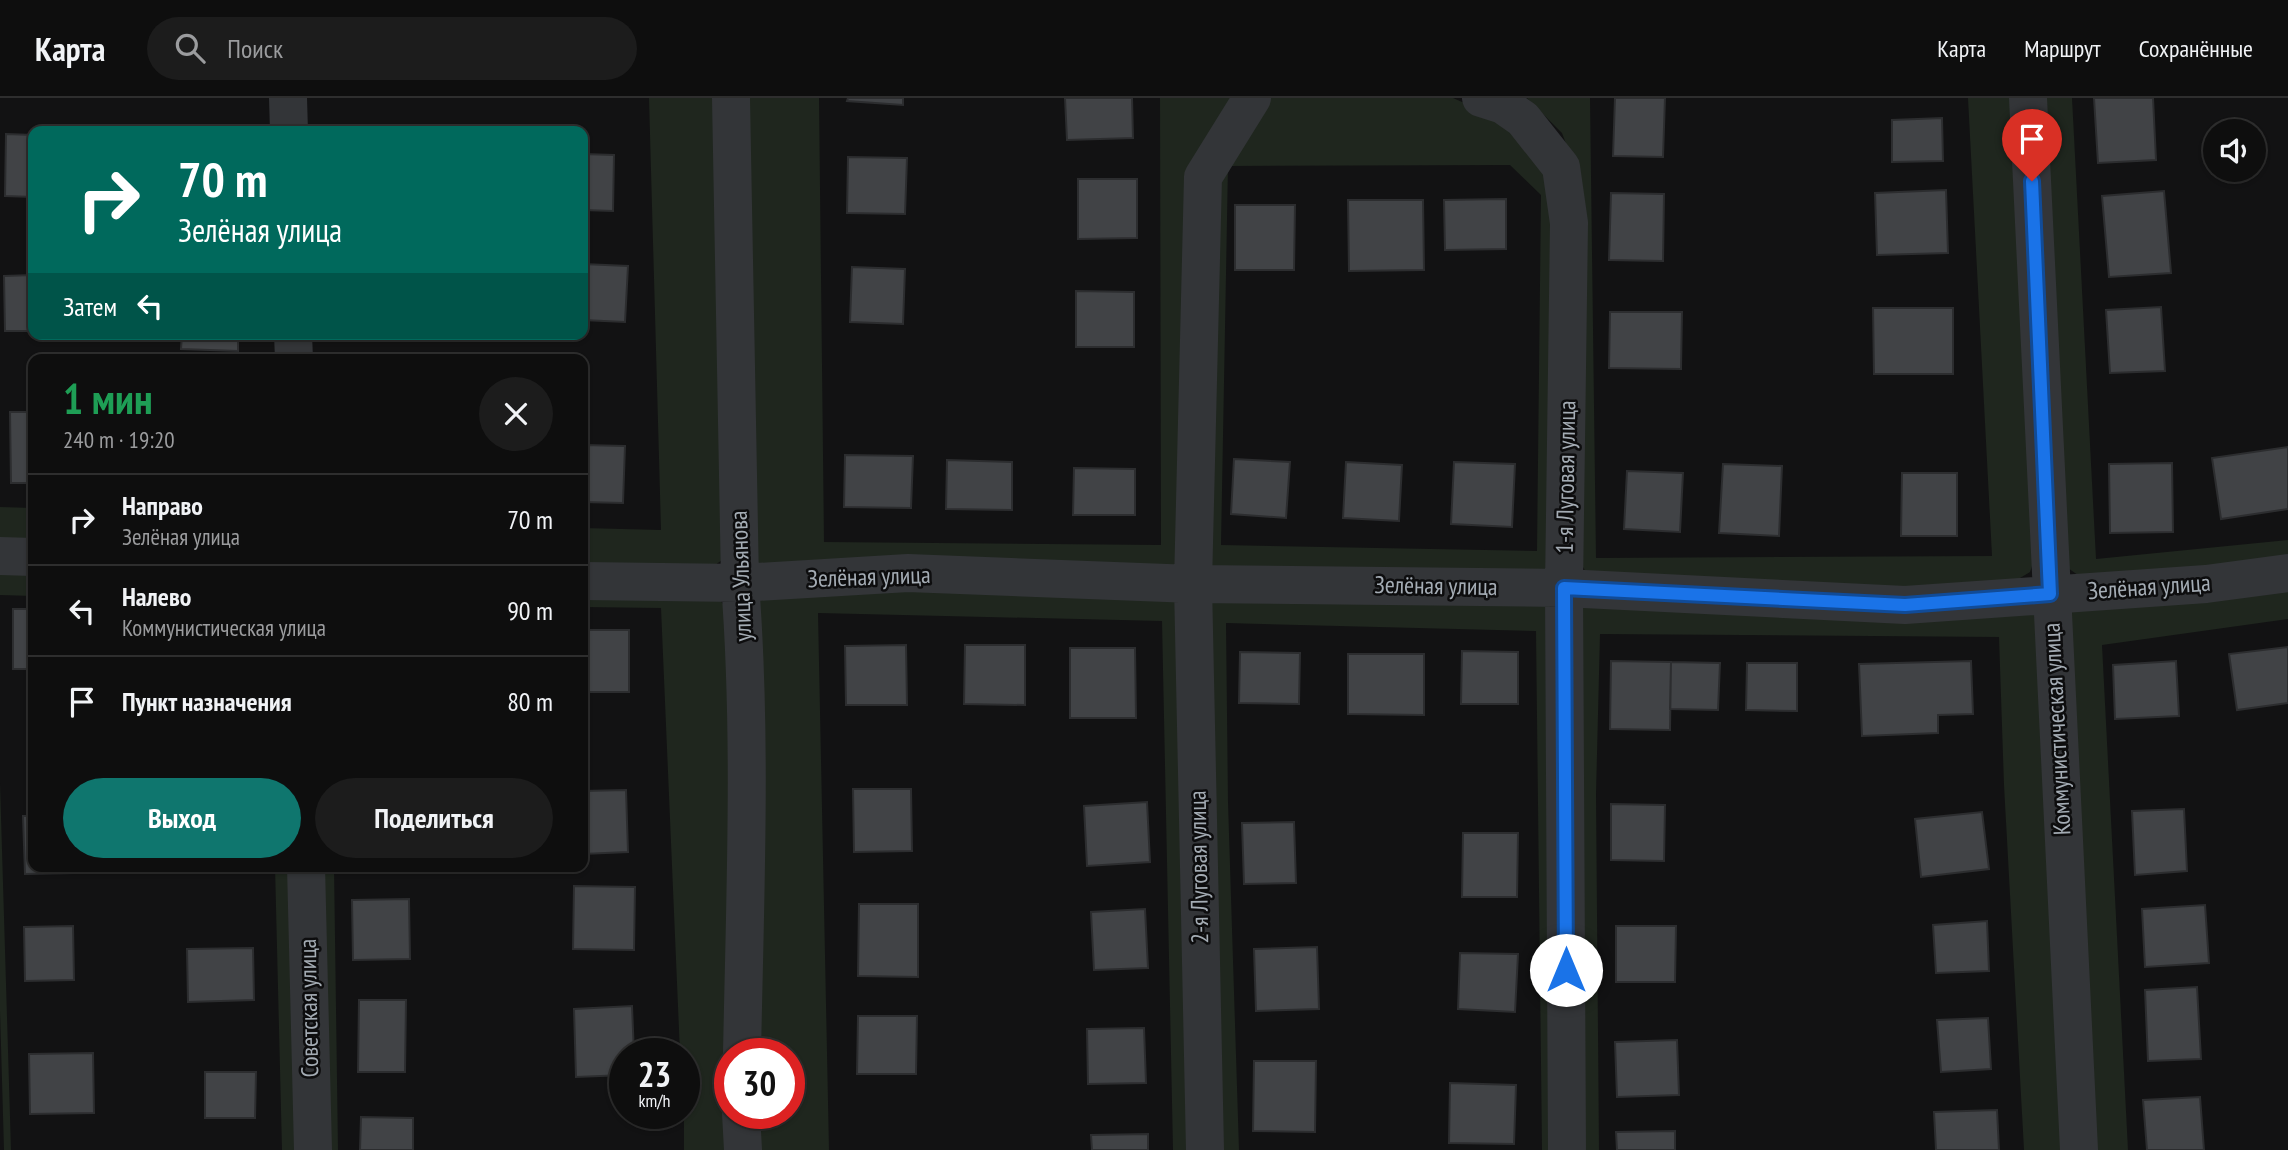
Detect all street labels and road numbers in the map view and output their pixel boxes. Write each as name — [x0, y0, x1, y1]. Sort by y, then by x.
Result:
street label: 1-я Луговая улица — [1549, 400, 1582, 554]
street label: улица Ульянова — [723, 510, 758, 642]
street label: Зелёная улица — [807, 559, 931, 594]
street label: Зелёная улица — [2086, 567, 2211, 606]
street label: Зелёная улица — [1374, 569, 1498, 602]
street label: Коммунистическая улица — [2035, 622, 2078, 836]
street label: 2-я Луговая улица — [1182, 790, 1215, 944]
street label: Советская улица — [292, 938, 325, 1078]

